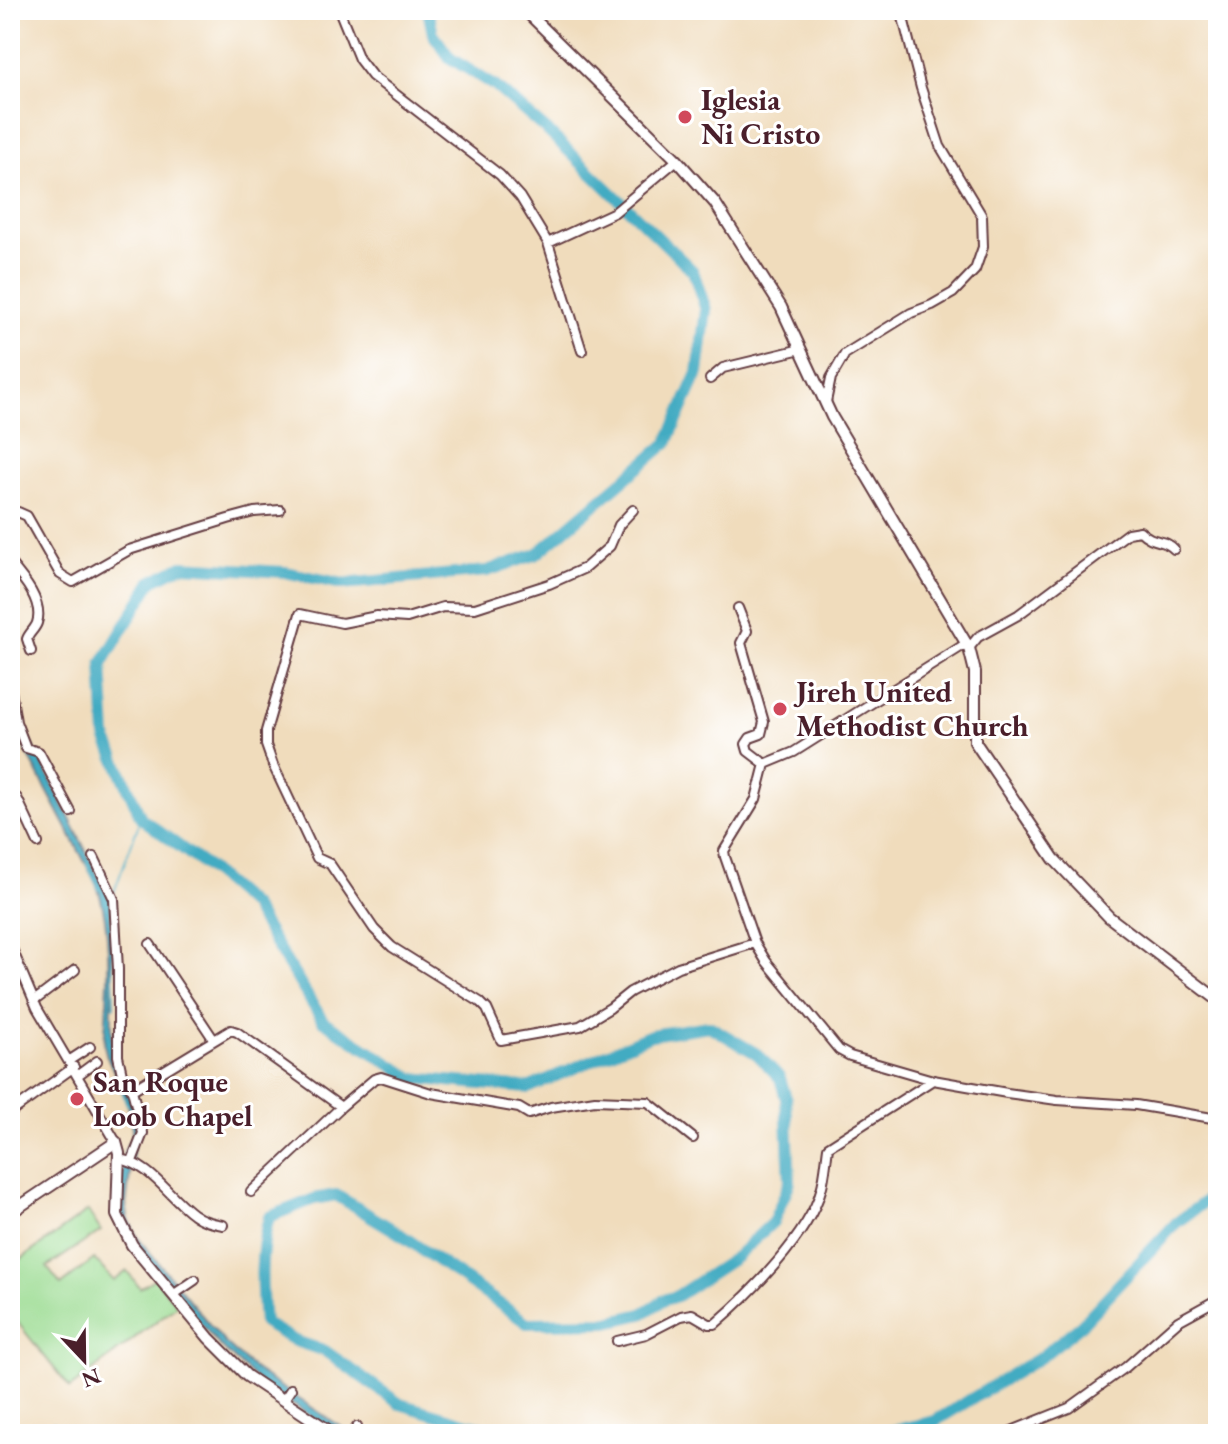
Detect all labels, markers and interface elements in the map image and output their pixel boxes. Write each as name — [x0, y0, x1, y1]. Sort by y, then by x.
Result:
place label: Iglesia Ni Cristo — [701, 80, 820, 153]
marker: Iglesia Ni Cristo — [676, 108, 694, 126]
place label: Jireh United Methodist Church — [793, 672, 1029, 745]
marker: Jireh United Methodist Church — [771, 700, 789, 718]
place label: San Roque Loob Chapel — [93, 1062, 253, 1135]
marker: San Roque Loob Chapel — [68, 1090, 86, 1108]
north arrow — [44, 1320, 124, 1400]
text: N — [77, 1361, 105, 1395]

